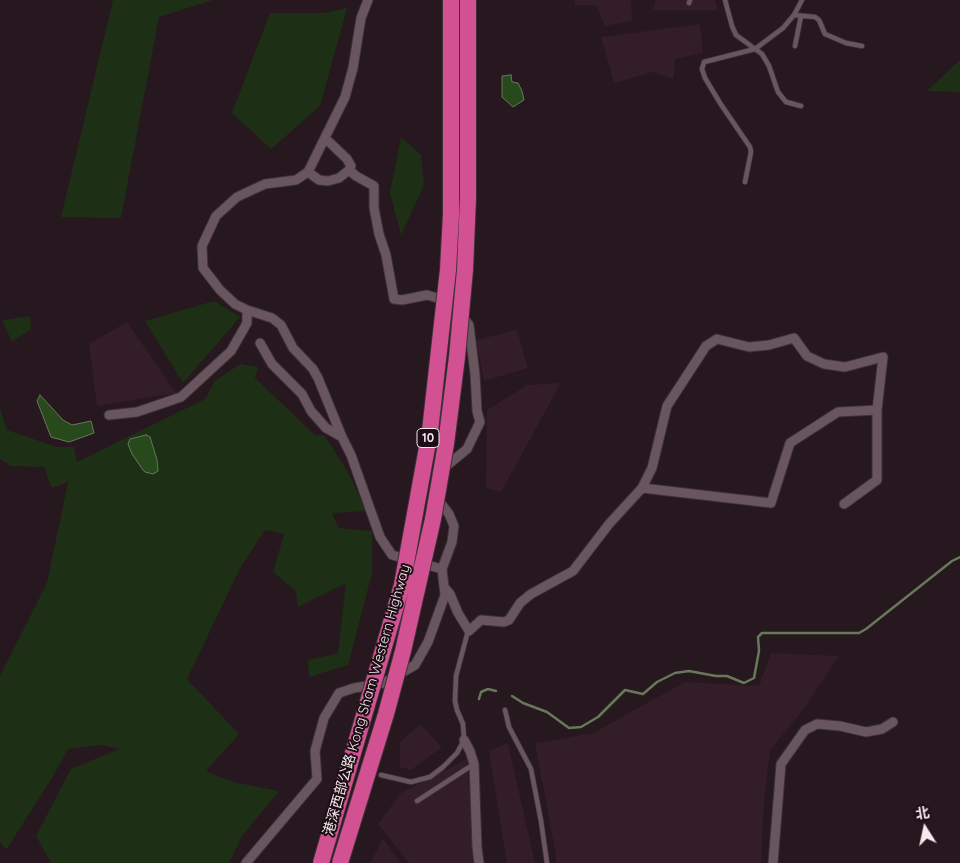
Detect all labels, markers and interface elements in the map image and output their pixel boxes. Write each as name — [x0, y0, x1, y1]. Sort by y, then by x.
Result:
road number: 10 — [417, 428, 439, 448]
street label: 港深西部公路 Kong Sham Western Highway — [320, 562, 414, 838]
north arrow — [900, 803, 950, 853]
text: 北 — [914, 803, 931, 823]

